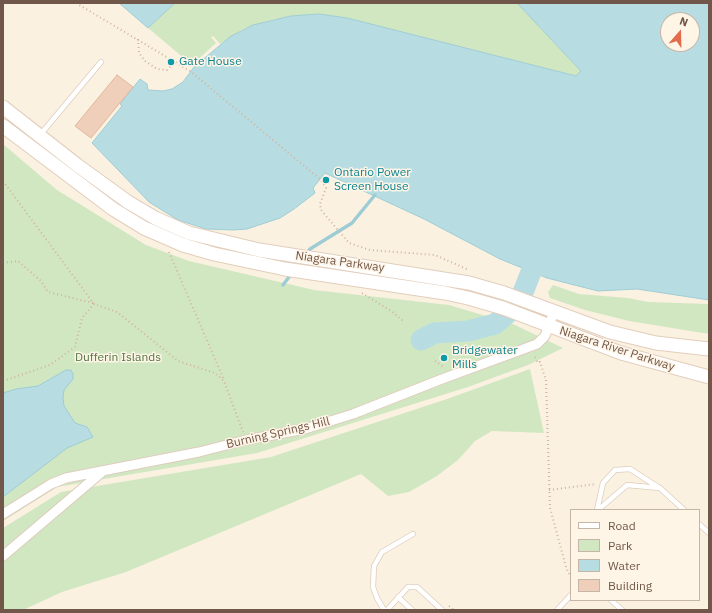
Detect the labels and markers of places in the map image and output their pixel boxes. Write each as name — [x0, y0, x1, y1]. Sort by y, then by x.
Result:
place label: Gate House — [179, 55, 242, 69]
marker: Gate House — [166, 57, 176, 67]
place label: Ontario Power Screen House — [334, 166, 411, 194]
marker: Ontario Power Screen House — [321, 175, 331, 185]
place label: Bridgewater Mills — [452, 344, 518, 372]
marker: Bridgewater Mills — [439, 353, 449, 363]

